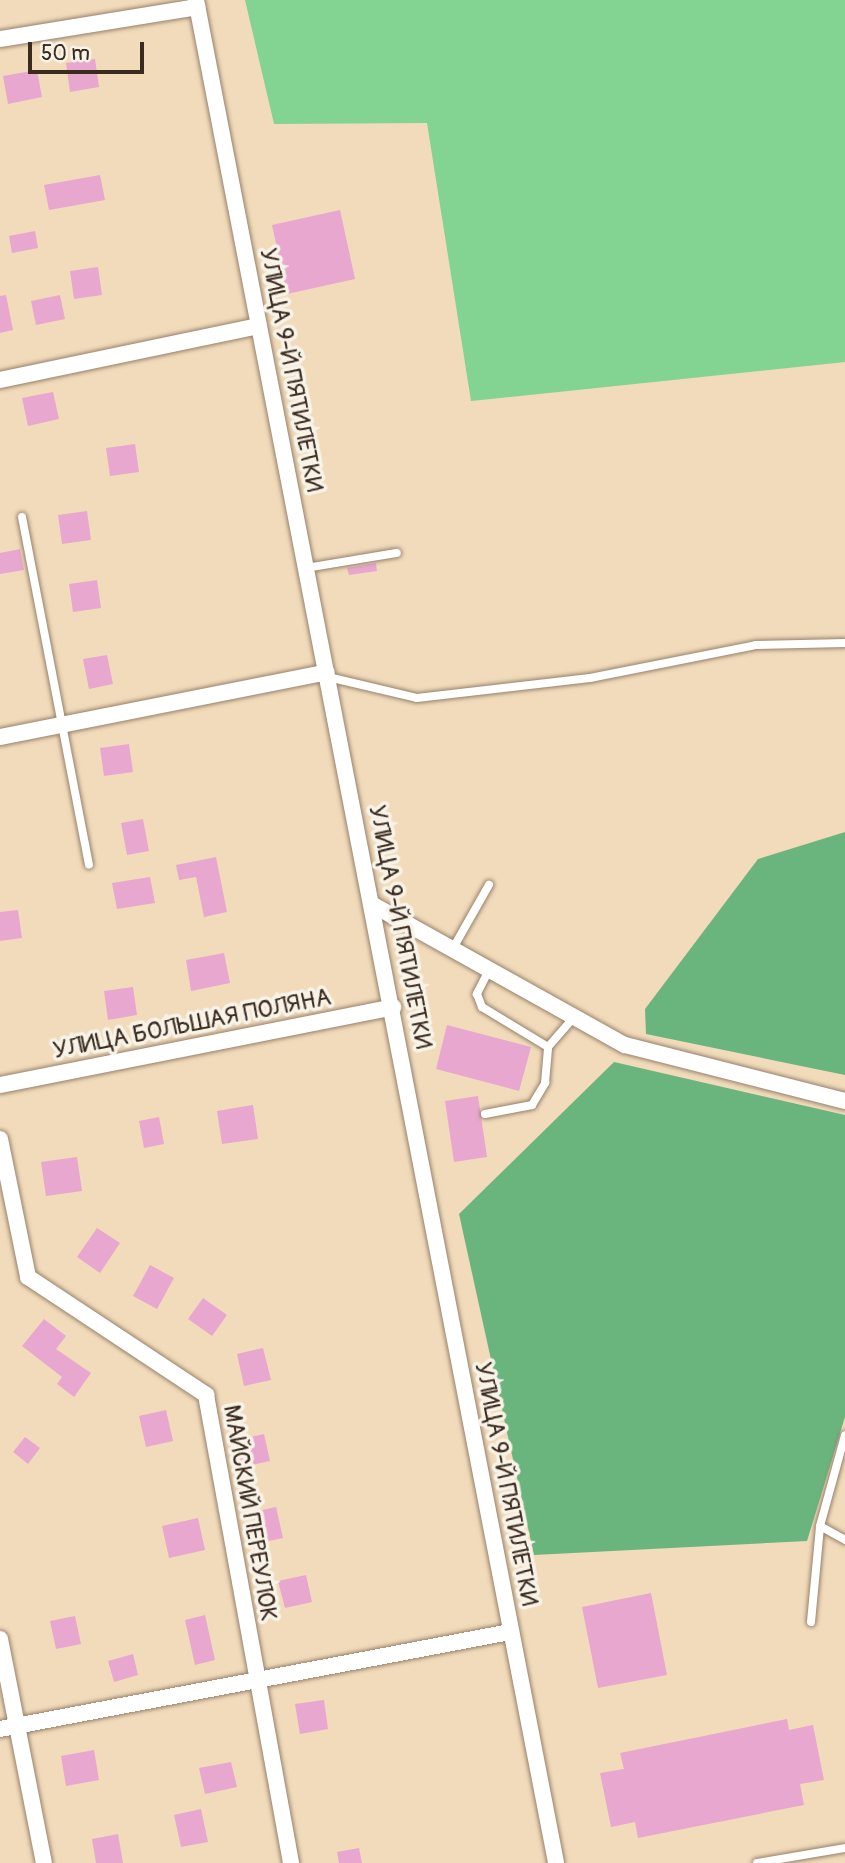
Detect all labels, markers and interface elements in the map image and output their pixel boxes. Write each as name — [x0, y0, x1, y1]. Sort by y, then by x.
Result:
scale bar — [32, 28, 147, 72]
text: 50 m — [41, 40, 90, 67]
street label: УЛИЦА 9-Й ПЯТИЛЕТКИ — [253, 246, 329, 494]
street label: УЛИЦА 9-Й ПЯТИЛЕТКИ — [362, 803, 438, 1051]
street label: УЛИЦА БОЛЬШАЯ ПОЛЯНА — [51, 983, 333, 1065]
street label: УЛИЦА 9-Й ПЯТИЛЕТКИ — [468, 1360, 544, 1608]
street label: МАЙСКИЙ ПЕРЕУЛОК — [217, 1403, 283, 1623]

